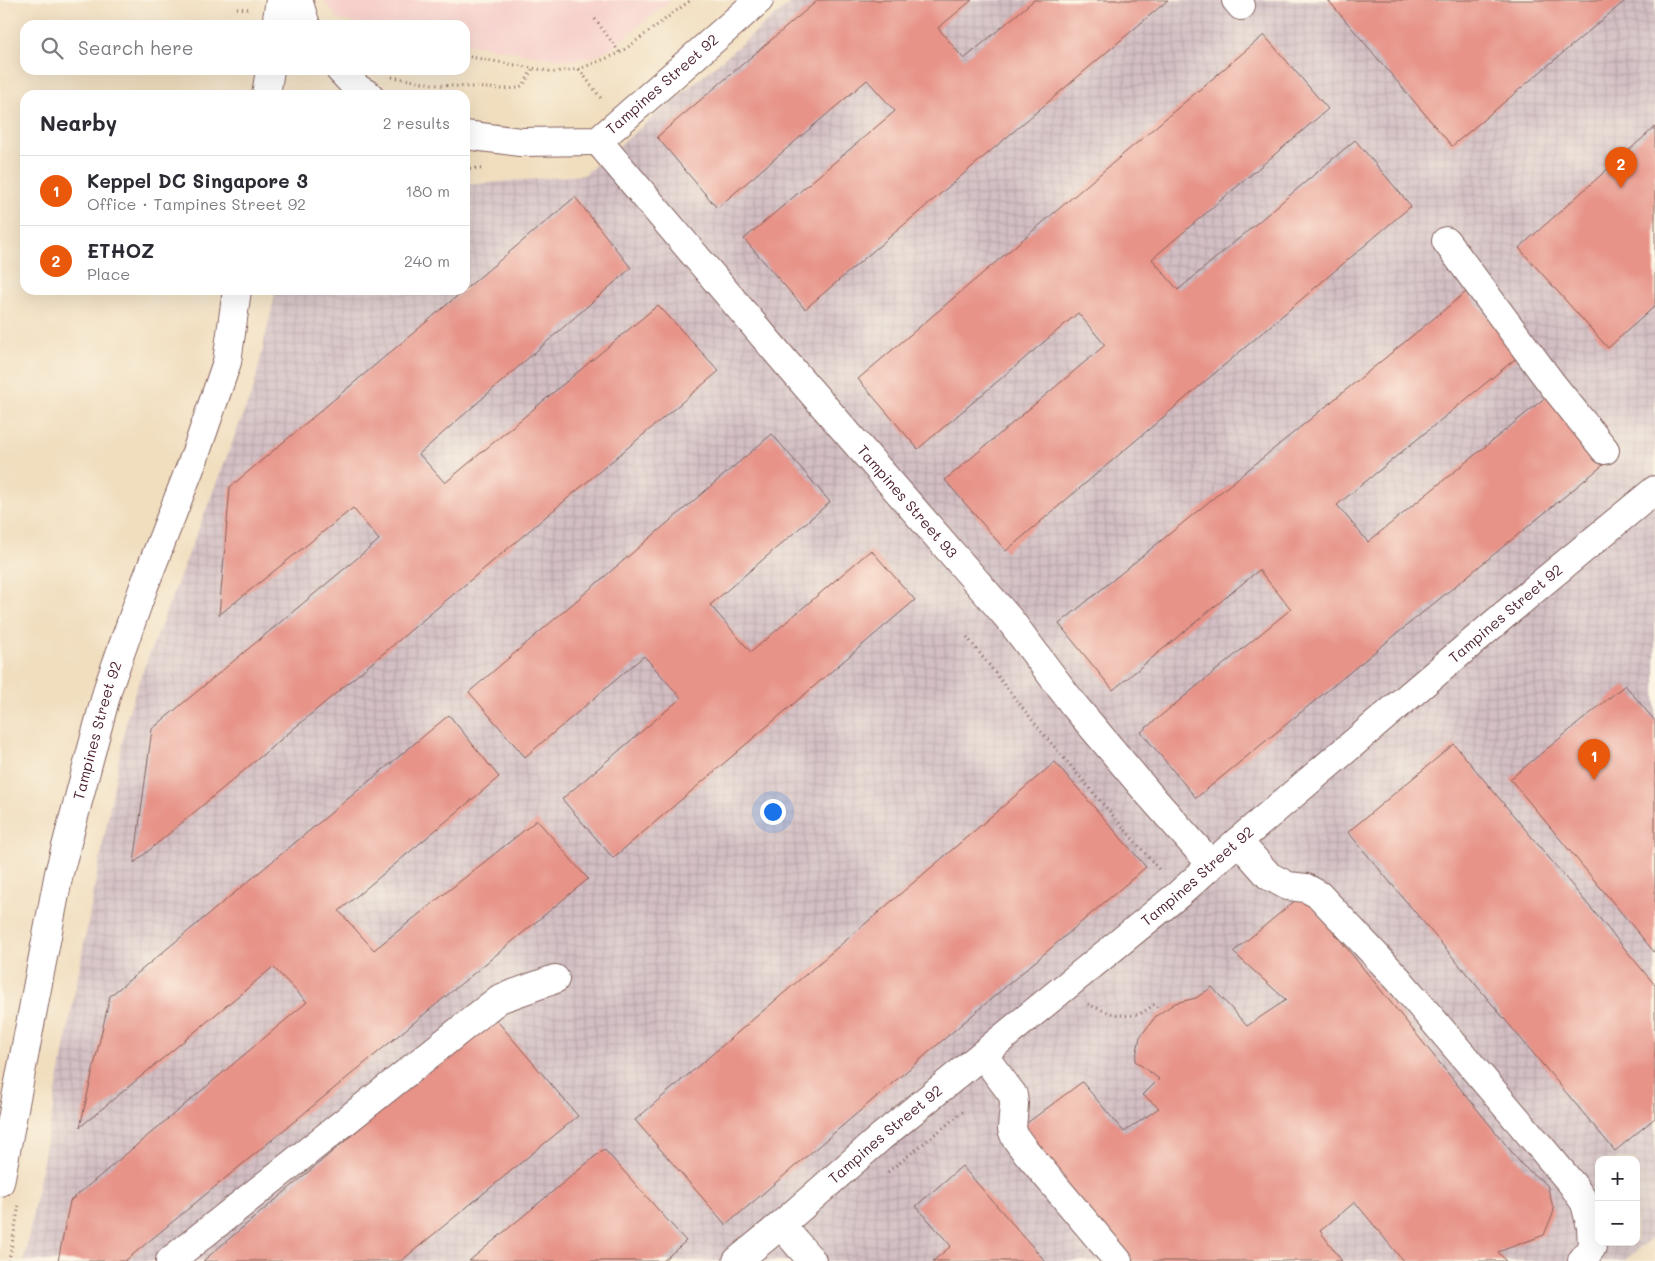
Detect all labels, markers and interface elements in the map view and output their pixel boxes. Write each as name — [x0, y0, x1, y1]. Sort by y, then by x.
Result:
search box — [20, 20, 470, 75]
street label: Tampines Street 92 — [601, 29, 722, 139]
icon: search — [38, 34, 66, 62]
text: Search here — [78, 35, 194, 60]
text: Nearby — [40, 109, 117, 136]
text: 2 results — [383, 112, 450, 133]
pin: 2 — [1605, 147, 1637, 188]
text: Keppel DC Singapore 3 — [87, 168, 308, 193]
text: 1 — [52, 180, 60, 201]
text: 180 m — [405, 180, 450, 201]
text: Office · Tampines Street 92 — [87, 193, 306, 214]
text: ETHOZ — [87, 238, 155, 263]
text: 2 — [52, 250, 60, 271]
text: 240 m — [404, 250, 450, 271]
text: Place — [87, 263, 130, 284]
street label: Tampines Street 93 — [853, 440, 963, 562]
street label: Tampines Street 92 — [1444, 559, 1566, 667]
street label: Tampines Street 92 — [68, 658, 126, 802]
pin: 1 — [1578, 739, 1610, 780]
your location — [760, 799, 786, 825]
street label: Tampines Street 92 — [1136, 821, 1257, 930]
street label: Tampines Street 92 — [824, 1080, 946, 1188]
map controls — [1595, 1156, 1640, 1246]
button: + — [1595, 1156, 1640, 1201]
button: − — [1595, 1201, 1640, 1246]

